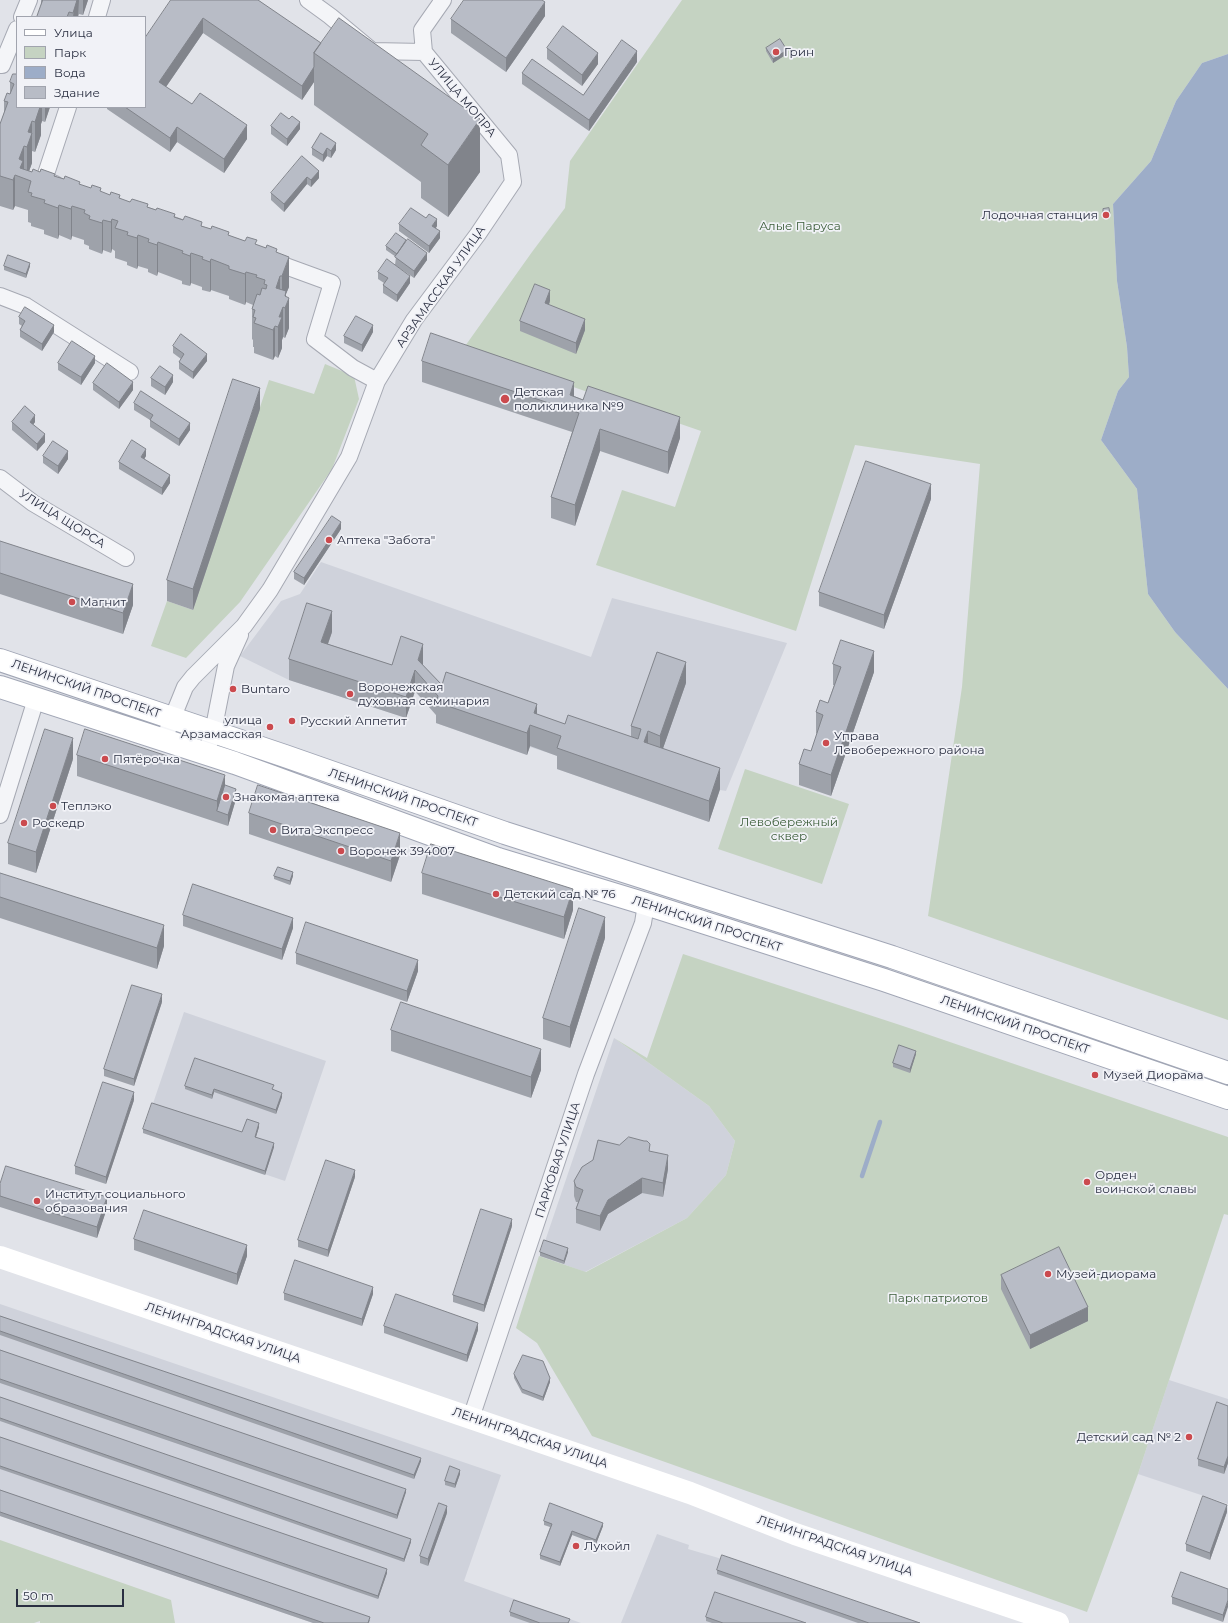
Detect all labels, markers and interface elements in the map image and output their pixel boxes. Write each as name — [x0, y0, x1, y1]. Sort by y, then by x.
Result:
legend — [16, 16, 146, 108]
text: Улица — [54, 25, 93, 40]
text: Парк — [54, 45, 86, 60]
place label: Грин — [784, 45, 814, 59]
marker: Грин — [771, 47, 781, 57]
street label: УЛИЦА МОПРА — [425, 56, 499, 140]
text: Вода — [54, 65, 85, 80]
text: Здание — [54, 85, 100, 100]
place label: Лодочная станция — [982, 208, 1098, 222]
marker: Лодочная станция — [1101, 210, 1111, 220]
park label: Алые Паруса — [759, 219, 841, 233]
street label: АРЗАМАССКАЯ УЛИЦА — [393, 223, 489, 351]
place label: Детская поликлиника №9 — [514, 385, 624, 413]
marker: Детская поликлиника №9 — [499, 393, 511, 405]
street label: УЛИЦА ЩОРСА — [16, 487, 108, 551]
place label: Аптека "Забота" — [337, 533, 435, 547]
marker: Аптека "Забота" — [324, 535, 334, 545]
place label: Магнит — [80, 595, 126, 609]
marker: Магнит — [67, 597, 77, 607]
street label: ЛЕНИНСКИЙ ПРОСПЕКТ — [10, 657, 162, 721]
place label: Воронежская духовная семинария — [358, 680, 489, 708]
place label: Buntaro — [241, 682, 290, 696]
marker: Buntaro — [228, 684, 238, 694]
marker: Воронежская духовная семинария — [345, 689, 355, 699]
place label: улица Арзамасская — [180, 713, 262, 741]
place label: Русский Аппетит — [300, 714, 407, 728]
marker: Русский Аппетит — [287, 716, 297, 726]
marker: улица Арзамасская — [265, 722, 275, 732]
place label: Управа Левобережного района — [834, 729, 985, 757]
marker: Управа Левобережного района — [821, 738, 831, 748]
place label: Пятёрочка — [113, 752, 180, 766]
marker: Пятёрочка — [100, 754, 110, 764]
street label: ЛЕНИНСКИЙ ПРОСПЕКТ — [327, 766, 479, 830]
place label: Знакомая аптека — [234, 790, 340, 804]
marker: Знакомая аптека — [221, 792, 231, 802]
place label: Теплэко — [61, 799, 112, 813]
marker: Теплэко — [48, 801, 58, 811]
park label: Левобережный сквер — [740, 815, 838, 843]
place label: Роскедр — [32, 816, 85, 830]
marker: Роскедр — [19, 818, 29, 828]
place label: Вита Экспресс — [281, 823, 373, 837]
marker: Вита Экспресс — [268, 825, 278, 835]
place label: Воронеж 394007 — [349, 844, 455, 858]
marker: Воронеж 394007 — [336, 846, 346, 856]
place label: Детский сад № 76 — [504, 887, 616, 901]
marker: Детский сад № 76 — [491, 889, 501, 899]
street label: ЛЕНИНСКИЙ ПРОСПЕКТ — [630, 893, 784, 955]
street label: ЛЕНИНСКИЙ ПРОСПЕКТ — [939, 993, 1091, 1057]
place label: Музей Диорама — [1103, 1068, 1204, 1082]
marker: Музей Диорама — [1090, 1070, 1100, 1080]
street label: ПАРКОВАЯ УЛИЦА — [532, 1100, 584, 1220]
place label: Орден воинской славы — [1095, 1168, 1197, 1196]
marker: Орден воинской славы — [1082, 1177, 1092, 1187]
place label: Институт социального образования — [45, 1187, 186, 1215]
marker: Институт социального образования — [32, 1196, 42, 1206]
place label: Музей-диорама — [1056, 1267, 1156, 1281]
marker: Музей-диорама — [1043, 1269, 1053, 1279]
park label: Парк патриотов — [888, 1291, 988, 1305]
street label: ЛЕНИНГРАДСКАЯ УЛИЦА — [143, 1300, 303, 1366]
street label: ЛЕНИНГРАДСКАЯ УЛИЦА — [450, 1405, 610, 1471]
place label: Детский сад № 2 — [1077, 1430, 1181, 1444]
marker: Детский сад № 2 — [1184, 1432, 1194, 1442]
street label: ЛЕНИНГРАДСКАЯ УЛИЦА — [755, 1513, 915, 1579]
place label: Лукойл — [584, 1539, 630, 1553]
marker: Лукойл — [571, 1541, 581, 1551]
scale bar — [18, 1581, 126, 1607]
text: 50 m — [23, 1588, 54, 1603]

